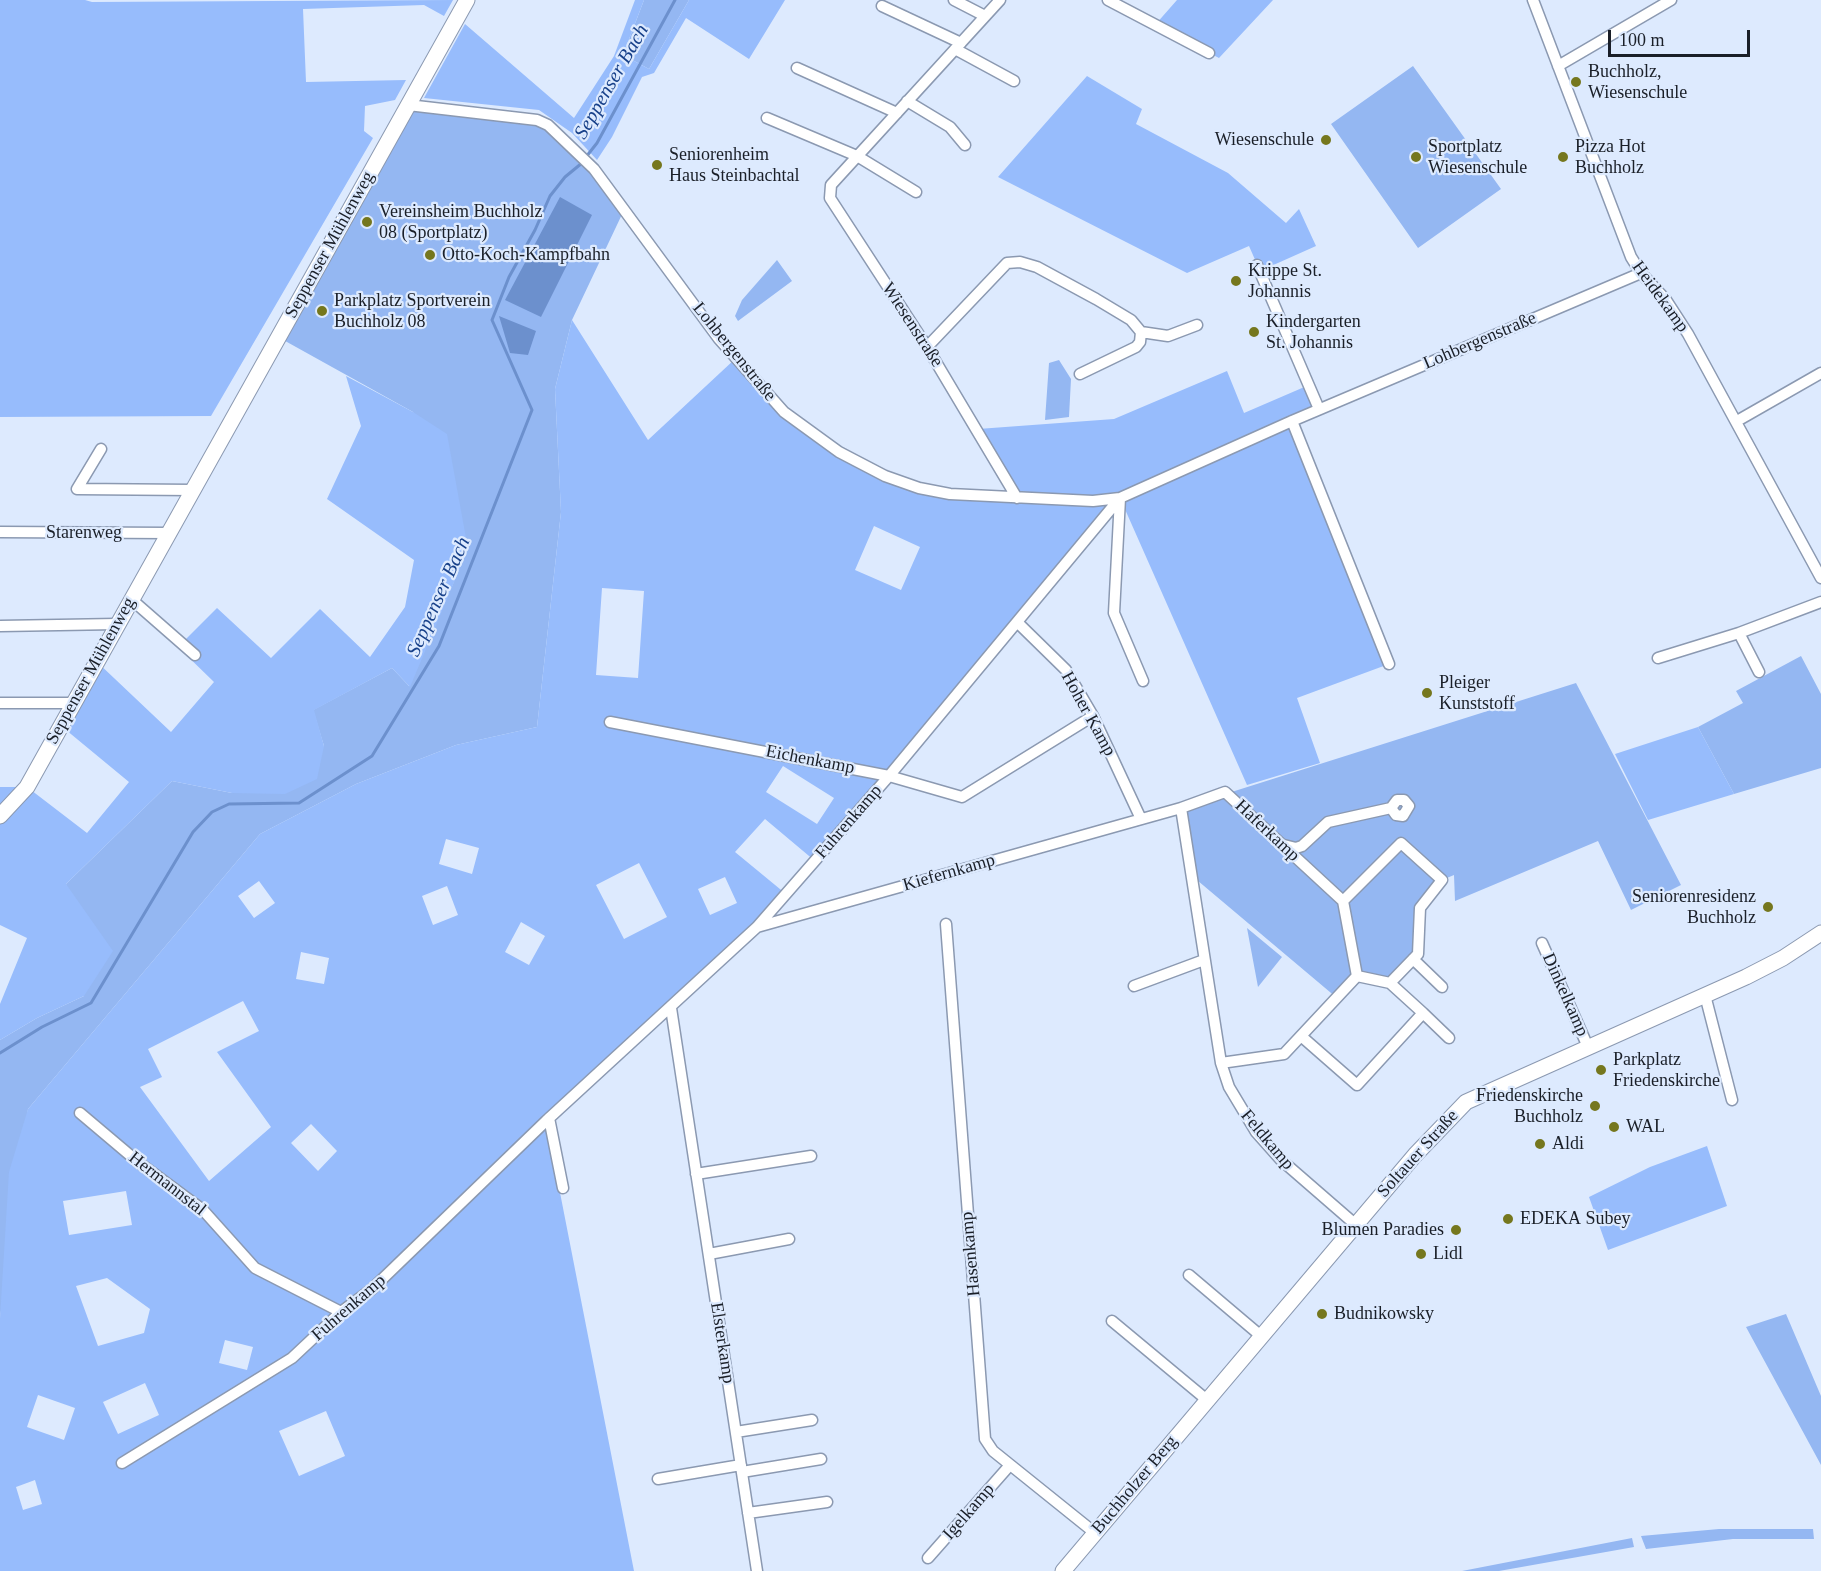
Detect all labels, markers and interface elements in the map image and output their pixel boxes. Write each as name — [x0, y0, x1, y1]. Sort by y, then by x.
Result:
scale bar — [1611, 18, 1754, 56]
water label: Seppenser Bach — [570, 20, 654, 144]
text: 100 m — [1619, 30, 1665, 50]
place label: Buchholz, Wiesenschule — [1588, 61, 1687, 104]
marker: Buchholz, Wiesenschule — [1569, 75, 1583, 89]
place label: Wiesenschule — [1215, 129, 1314, 151]
marker: Wiesenschule — [1319, 133, 1333, 147]
place label: Sportplatz Wiesenschule — [1428, 136, 1527, 178]
place label: Pizza Hot Buchholz — [1575, 136, 1645, 178]
place label: Seniorenheim Haus Steinbachtal — [669, 144, 799, 186]
marker: Sportplatz Wiesenschule — [1409, 150, 1423, 164]
marker: Pizza Hot Buchholz — [1556, 150, 1570, 164]
marker: Seniorenheim Haus Steinbachtal — [650, 158, 664, 172]
street label: Seppenser Mühlenweg — [281, 168, 379, 322]
place label: Vereinsheim Buchholz 08 (Sportplatz) — [379, 201, 542, 244]
marker: Vereinsheim Buchholz 08 (Sportplatz) — [360, 215, 374, 229]
place label: Otto-Koch-Kampfbahn — [442, 244, 610, 266]
marker: Otto-Koch-Kampfbahn — [423, 248, 437, 262]
street label: Heidekamp — [1627, 257, 1693, 337]
place label: Krippe St. Johannis — [1248, 260, 1322, 302]
marker: Krippe St. Johannis — [1229, 274, 1243, 288]
street label: Wiesenstraße — [877, 279, 947, 371]
place label: Parkplatz Sportverein Buchholz 08 — [334, 290, 490, 332]
street label: Lohbergenstraße — [688, 298, 780, 406]
marker: Parkplatz Sportverein Buchholz 08 — [315, 304, 329, 318]
street label: Lohbergenstraße — [1420, 307, 1540, 375]
place label: Kindergarten St. Johannis — [1266, 311, 1361, 354]
marker: Kindergarten St. Johannis — [1247, 325, 1261, 339]
street label: Starenweg — [46, 522, 122, 544]
water label: Seppenser Bach — [402, 534, 476, 660]
street label: Seppenser Mühlenweg — [42, 594, 140, 748]
street label: Hoher Kamp — [1056, 668, 1120, 760]
place label: Pleiger Kunststoff — [1439, 672, 1515, 714]
marker: Pleiger Kunststoff — [1420, 686, 1434, 700]
street label: Eichenkamp — [764, 741, 856, 779]
street label: Fuhrenkamp — [811, 781, 887, 863]
street label: Haferkamp — [1230, 795, 1304, 867]
street label: Kiefernkamp — [900, 850, 998, 896]
place label: Seniorenresidenz Buchholz — [1632, 886, 1756, 928]
marker: Seniorenresidenz Buchholz — [1761, 900, 1775, 914]
street label: Dinkelkamp — [1537, 950, 1593, 1040]
place label: Parkplatz Friedenskirche — [1613, 1049, 1720, 1092]
marker: Parkplatz Friedenskirche — [1594, 1063, 1608, 1077]
place label: Friedenskirche Buchholz — [1476, 1085, 1583, 1128]
marker: Friedenskirche Buchholz — [1588, 1099, 1602, 1113]
street label: Feldkamp — [1236, 1105, 1298, 1175]
street label: Soltauer Straße — [1373, 1106, 1463, 1202]
place label: WAL — [1626, 1116, 1665, 1138]
marker: WAL — [1607, 1120, 1621, 1134]
place label: Aldi — [1552, 1133, 1584, 1155]
marker: Aldi — [1533, 1137, 1547, 1151]
street label: Hermannstal — [124, 1147, 210, 1221]
place label: EDEKA Subey — [1520, 1208, 1630, 1230]
street label: Hasenkamp — [957, 1211, 985, 1297]
marker: EDEKA Subey — [1501, 1212, 1515, 1226]
place label: Blumen Paradies — [1322, 1219, 1444, 1241]
marker: Blumen Paradies — [1449, 1223, 1463, 1237]
place label: Lidl — [1433, 1243, 1463, 1265]
marker: Lidl — [1414, 1247, 1428, 1261]
street label: Fuhrenkamp — [308, 1270, 390, 1346]
street label: Elsterkamp — [705, 1301, 739, 1385]
place label: Budnikowsky — [1334, 1303, 1434, 1325]
marker: Budnikowsky — [1315, 1307, 1329, 1321]
street label: Buchholzer Berg — [1087, 1431, 1183, 1539]
street label: Igelkamp — [939, 1479, 999, 1545]

